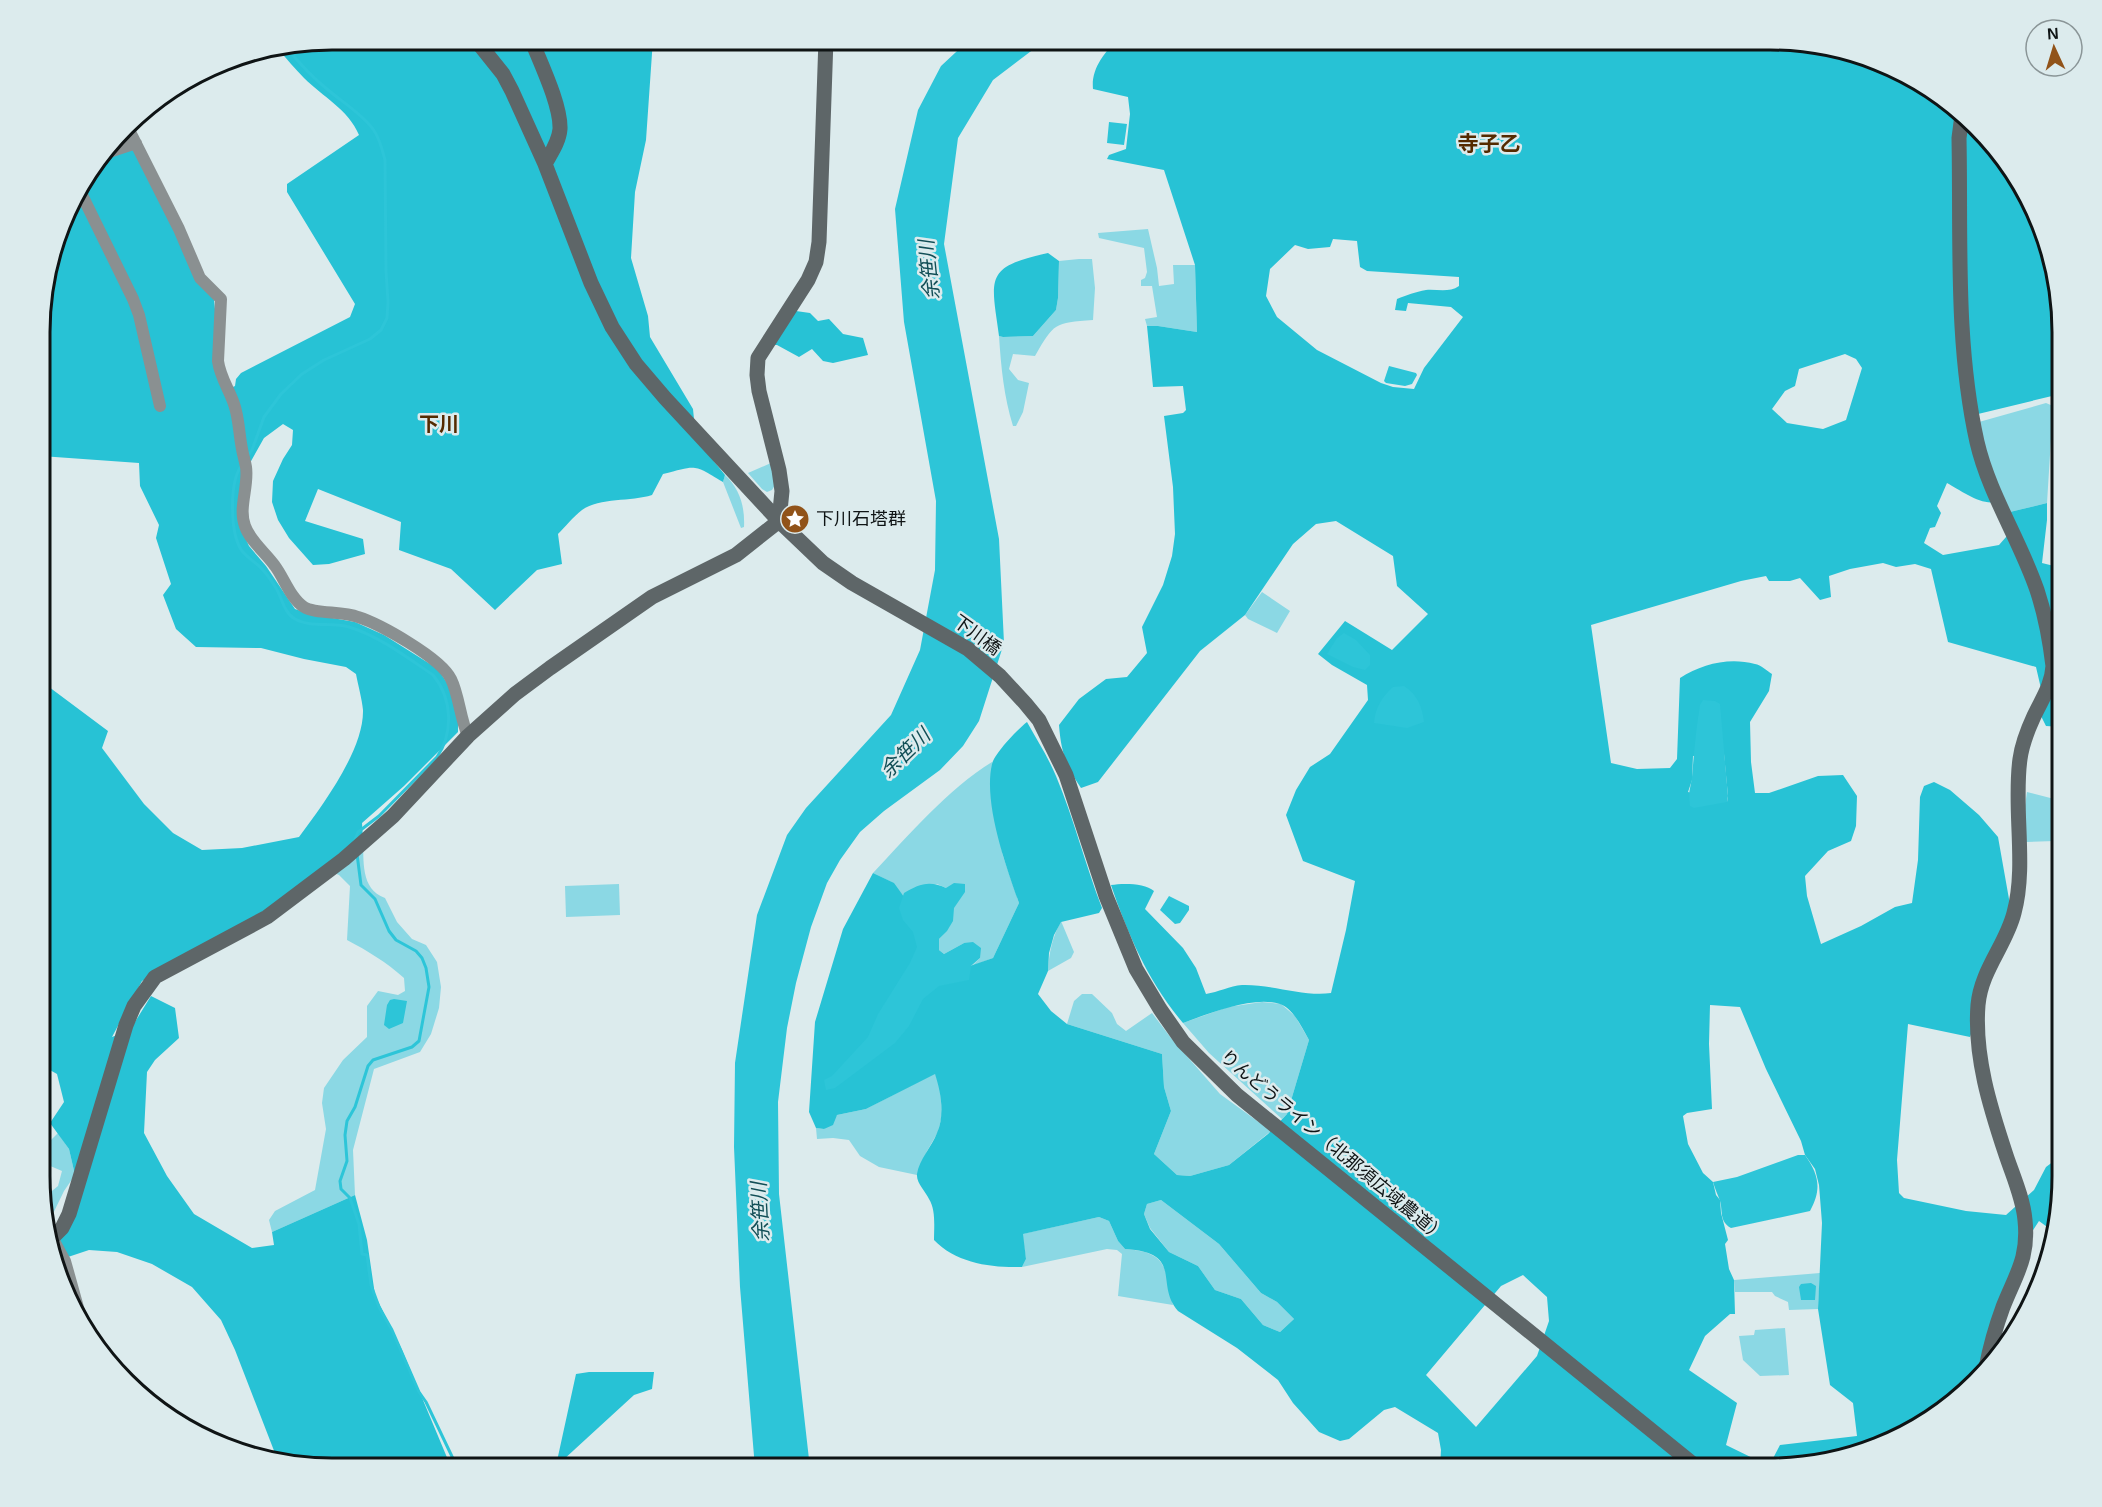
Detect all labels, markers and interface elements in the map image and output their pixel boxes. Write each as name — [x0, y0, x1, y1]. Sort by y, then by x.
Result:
north arrow — [2024, 18, 2084, 78]
text: N — [2047, 25, 2059, 42]
district label: 寺子乙 — [1458, 132, 1521, 155]
water label: 余笹川 — [915, 237, 943, 301]
district label: 下川 — [419, 413, 459, 435]
place icon: 下川石塔群 — [779, 503, 811, 535]
place label: 下川石塔群 — [816, 509, 906, 529]
street label: 下川橋 — [949, 611, 1005, 659]
water label: 余笹川 — [876, 723, 936, 782]
street label: りんどうライン（北那須広域農道） — [1216, 1046, 1450, 1246]
water label: 余笹川 — [747, 1179, 773, 1243]

